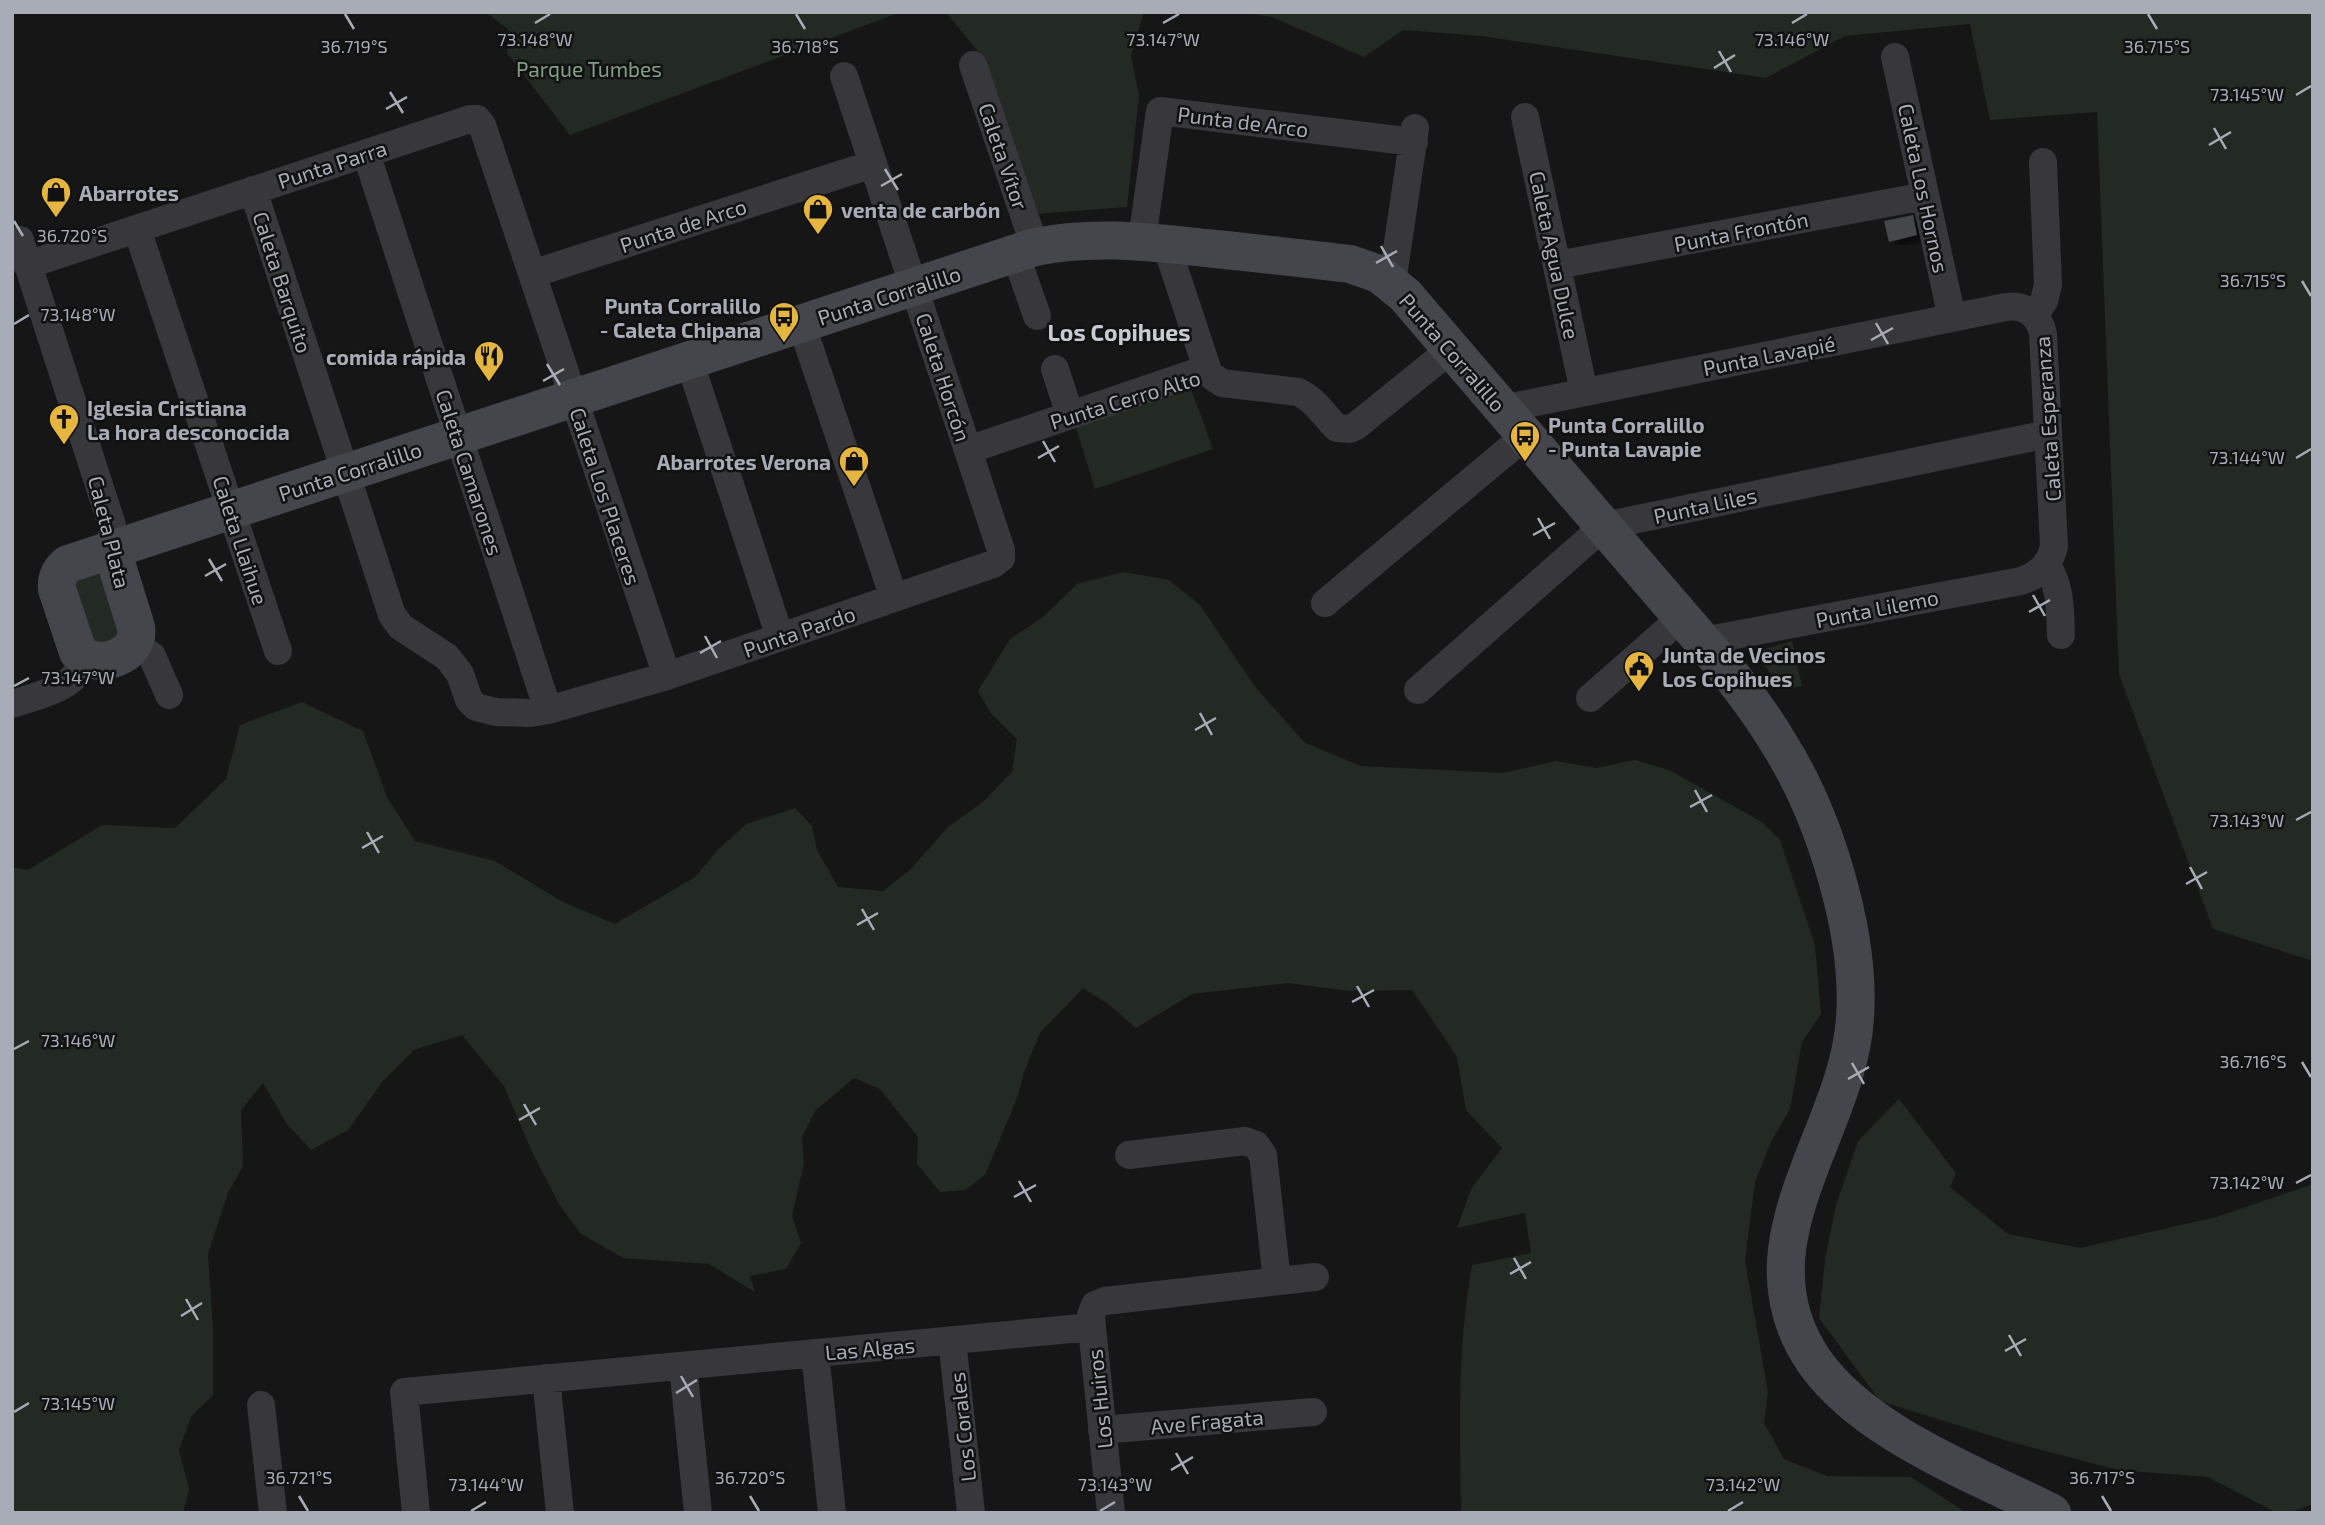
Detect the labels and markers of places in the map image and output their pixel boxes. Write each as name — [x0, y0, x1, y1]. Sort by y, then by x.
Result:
shop icon: Abarrotes — [39, 175, 73, 219]
place label: Abarrotes — [79, 180, 179, 205]
shop icon: venta de carbón — [801, 192, 835, 236]
place label: venta de carbón — [841, 197, 1000, 222]
place label: Punta Corralillo - Caleta Chipana — [600, 293, 761, 342]
bus stop icon: Punta Corralillo - Caleta Chipana — [767, 300, 801, 344]
restaurant icon: comida rápida — [472, 339, 506, 383]
place label: comida rápida — [326, 344, 466, 369]
place label: Iglesia Cristiana La hora desconocida — [87, 395, 290, 444]
church icon: Iglesia Cristiana La hora desconocida — [47, 402, 81, 446]
place label: Punta Corralillo - Punta Lavapie — [1548, 412, 1705, 461]
bus stop icon: Punta Corralillo - Punta Lavapie — [1508, 419, 1542, 463]
shop icon: Abarrotes Verona — [837, 444, 871, 488]
place label: Abarrotes Verona — [657, 449, 831, 474]
place label: Junta de Vecinos Los Copihues — [1662, 642, 1826, 691]
public building icon: Junta de Vecinos Los Copihues — [1622, 649, 1656, 693]

